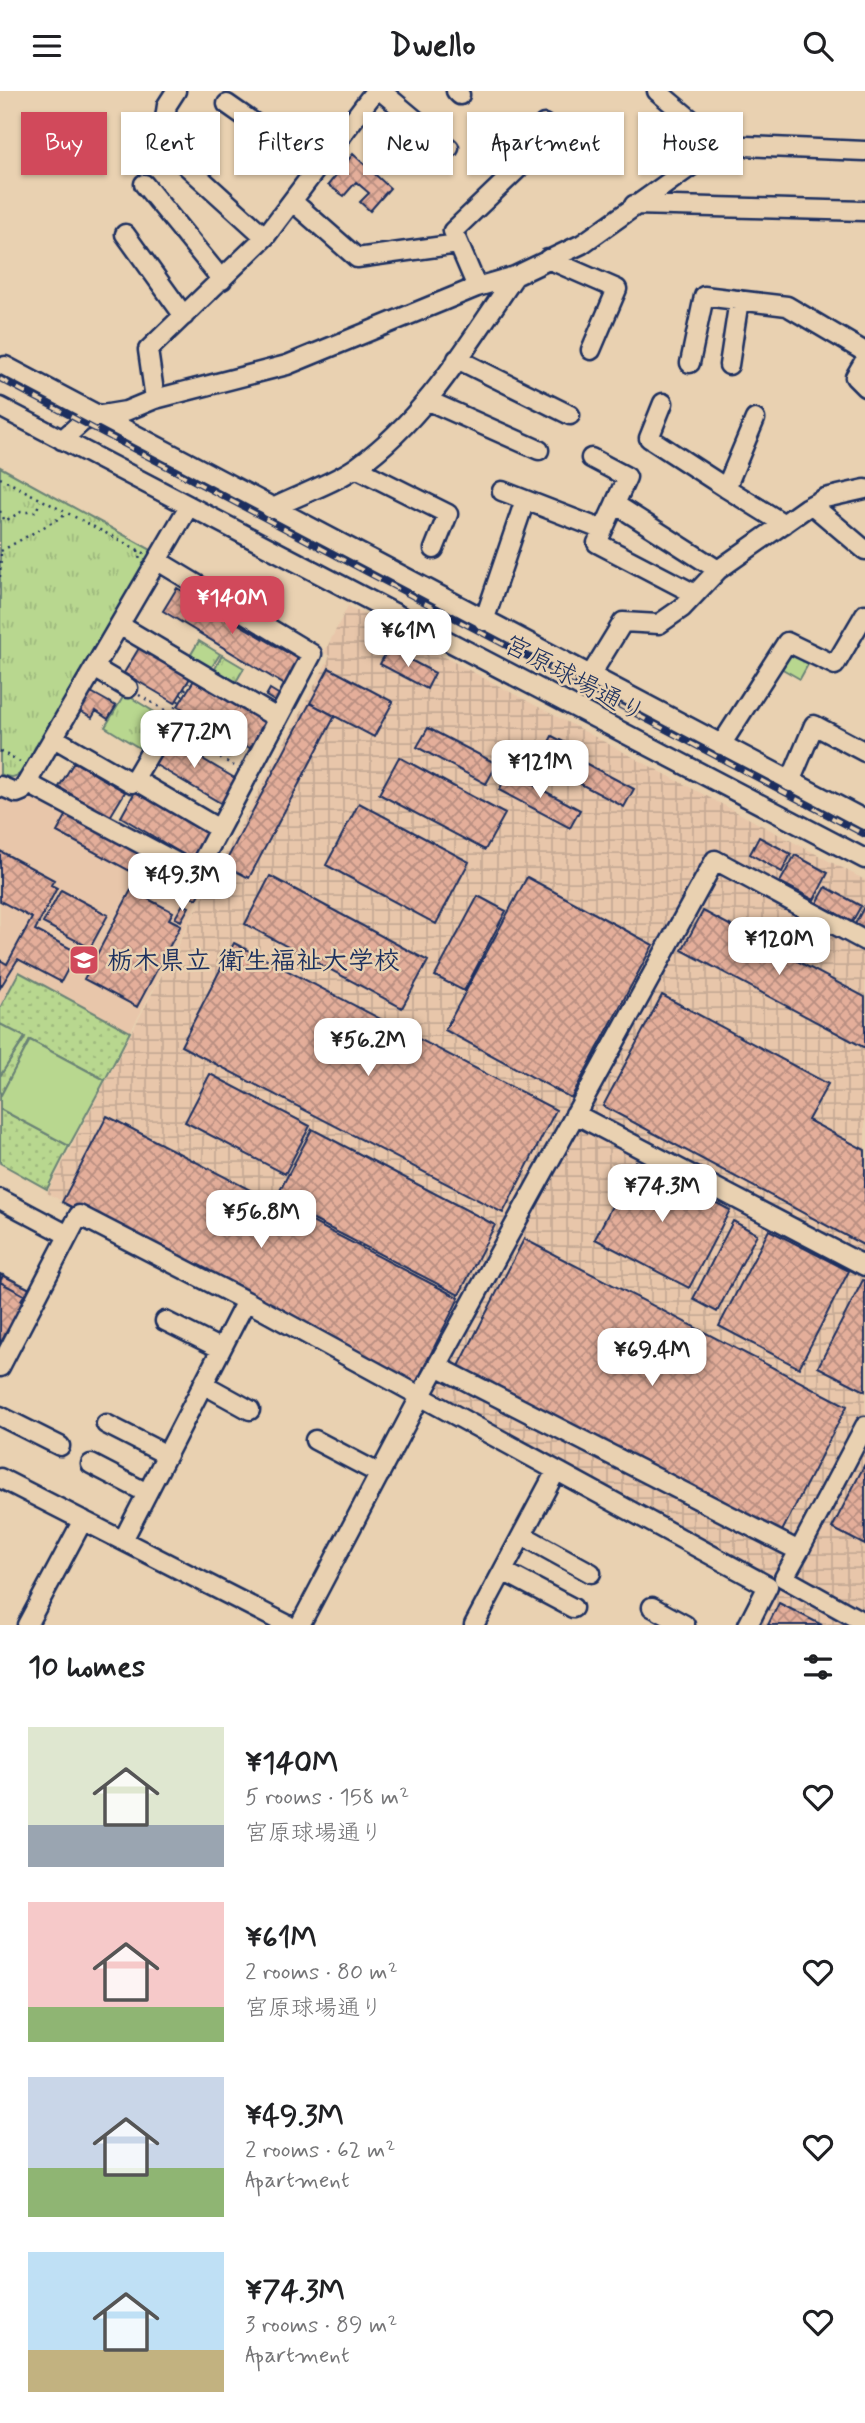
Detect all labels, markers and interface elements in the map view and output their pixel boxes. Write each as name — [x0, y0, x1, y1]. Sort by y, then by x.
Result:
text: Dwello — [389, 25, 476, 67]
icon: menu — [28, 27, 66, 65]
icon: search — [799, 27, 837, 65]
chip: Buy — [21, 112, 107, 175]
chip: Rent — [121, 112, 220, 175]
chip: Filters — [234, 112, 349, 175]
chip: New — [363, 112, 453, 175]
chip: Apartment — [467, 112, 624, 175]
chip: House — [638, 112, 743, 175]
pin: ¥140M — [183, 577, 281, 636]
text: ¥140M — [196, 584, 268, 614]
pin: ¥61M — [367, 609, 449, 669]
text: ¥61M — [380, 617, 436, 647]
street label: 宮原球場通り — [497, 628, 651, 731]
pin: ¥77.2M — [137, 711, 251, 770]
text: ¥77.2M — [156, 718, 232, 748]
pin: ¥121M — [491, 741, 589, 800]
text: ¥121M — [508, 748, 572, 778]
pin: ¥49.3M — [125, 853, 239, 913]
text: ¥49.3M — [144, 861, 220, 891]
pin: ¥120M — [730, 917, 828, 977]
text: ¥120M — [744, 925, 814, 955]
school or university icon: 栃木県立 衛生福祉大学校 — [67, 943, 101, 977]
place label: 栃木県立 衛生福祉大学校 — [107, 945, 400, 979]
pin: ¥56.2M — [311, 1019, 425, 1078]
text: ¥56.2M — [330, 1026, 406, 1056]
pin: ¥74.3M — [605, 1165, 719, 1224]
text: ¥74.3M — [624, 1172, 700, 1202]
pin: ¥56.8M — [204, 1191, 318, 1250]
text: ¥56.8M — [222, 1198, 300, 1228]
pin: ¥69.4M — [595, 1329, 709, 1388]
text: ¥69.4M — [613, 1336, 691, 1366]
text: 10 homes — [28, 1648, 145, 1687]
icon: filters — [799, 1648, 837, 1686]
text: ¥140M — [245, 1744, 338, 1783]
icon: home — [84, 1755, 168, 1839]
icon: heart — [799, 1778, 837, 1816]
text: 5 rooms · 158 m² — [245, 1783, 409, 1813]
text: 宮原球場通り — [245, 1819, 383, 1849]
text: ¥61M — [245, 1919, 317, 1958]
icon: home — [84, 1930, 168, 2014]
icon: heart — [799, 1953, 837, 1991]
text: 2 rooms · 80 m² — [245, 1958, 398, 1988]
text: 宮原球場通り — [245, 1994, 383, 2024]
text: ¥49.3M — [245, 2097, 344, 2136]
icon: home — [84, 2105, 168, 2189]
icon: heart — [799, 2128, 837, 2166]
text: 2 rooms · 62 m² — [245, 2136, 396, 2166]
text: Apartment — [245, 2166, 350, 2196]
text: ¥74.3M — [245, 2272, 345, 2311]
icon: home — [84, 2280, 168, 2364]
icon: heart — [799, 2303, 837, 2341]
text: 3 rooms · 89 m² — [245, 2311, 397, 2341]
text: Apartment — [245, 2341, 350, 2371]

